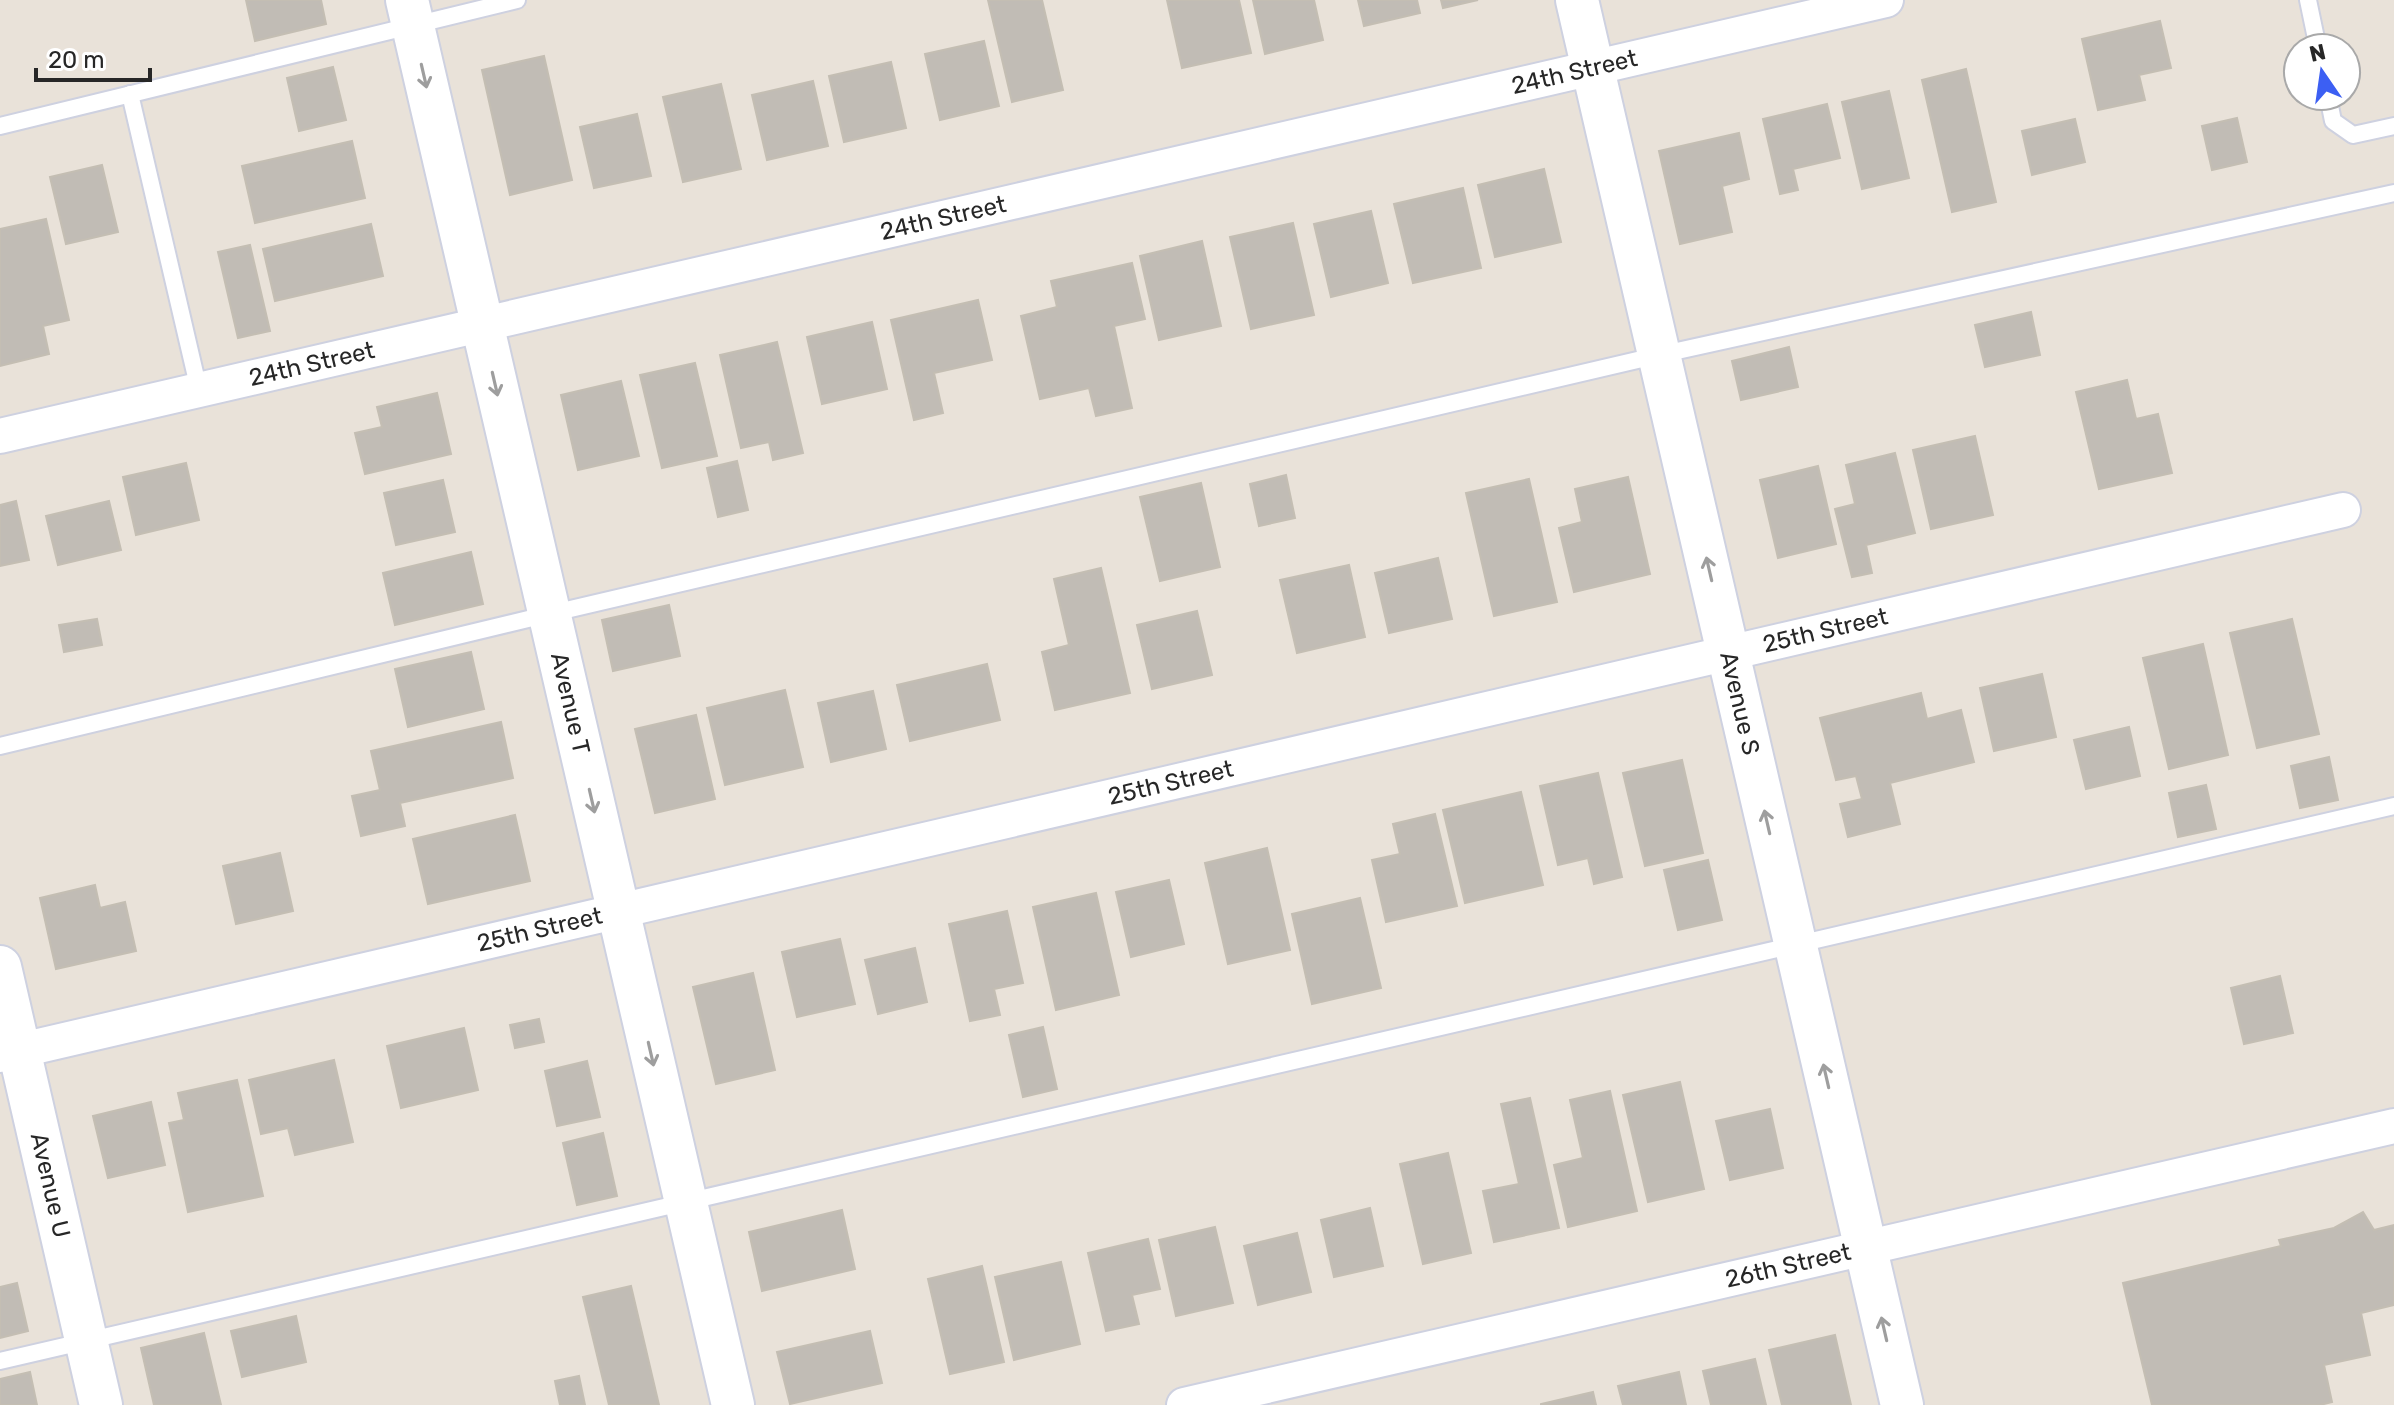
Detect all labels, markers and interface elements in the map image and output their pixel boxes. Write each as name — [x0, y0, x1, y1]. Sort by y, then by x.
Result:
scale bar — [36, 32, 150, 82]
north arrow — [2282, 32, 2362, 112]
text: N — [2307, 38, 2328, 68]
street label: 24th Street — [1509, 44, 1640, 100]
text: 20 m — [48, 46, 105, 74]
one-way arrow — [418, 63, 433, 88]
street label: 24th Street — [878, 190, 1009, 246]
street label: 24th Street — [246, 336, 377, 392]
one-way arrow — [488, 371, 503, 396]
one-way arrow — [1701, 557, 1716, 582]
street label: 25th Street — [1760, 602, 1891, 659]
street label: Avenue S — [1714, 649, 1765, 758]
street label: Avenue T — [545, 650, 596, 757]
street label: 25th Street — [1105, 755, 1236, 811]
one-way arrow — [585, 788, 600, 813]
one-way arrow — [1759, 810, 1774, 836]
street label: 25th Street — [474, 901, 605, 958]
one-way arrow — [644, 1041, 659, 1067]
one-way arrow — [1817, 1063, 1832, 1089]
street label: Avenue U — [25, 1130, 76, 1240]
street label: 26th Street — [1723, 1238, 1854, 1294]
one-way arrow — [1876, 1317, 1891, 1342]

